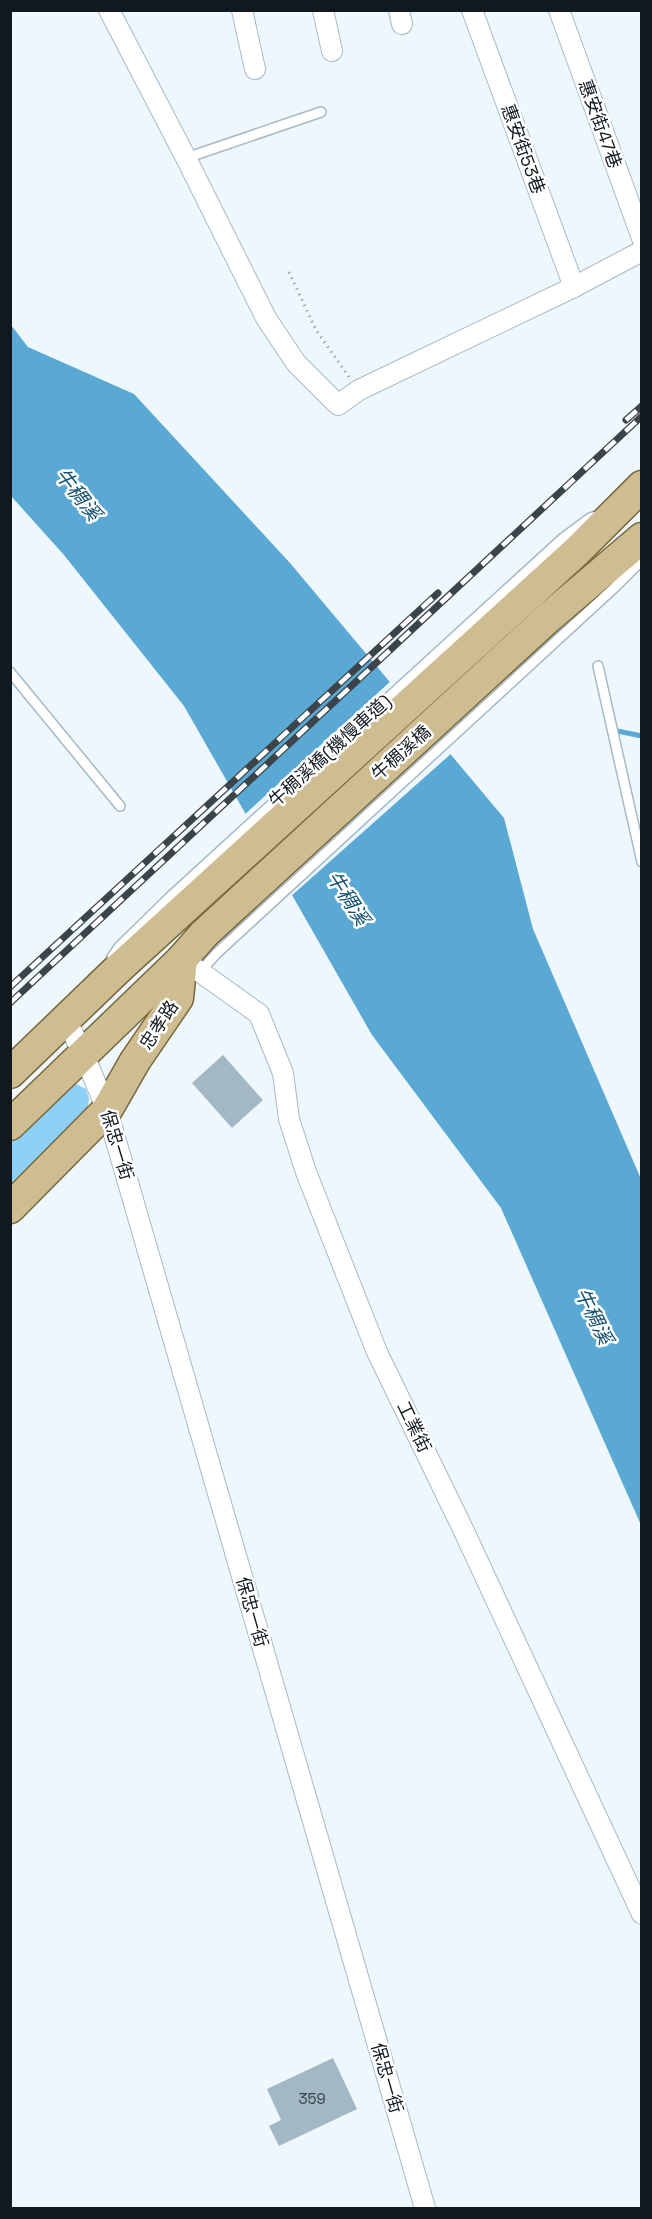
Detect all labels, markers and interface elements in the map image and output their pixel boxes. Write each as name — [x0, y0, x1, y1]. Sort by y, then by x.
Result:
street label: 惠安街47巷 — [574, 76, 627, 171]
street label: 惠安街53巷 — [497, 101, 550, 197]
water label: 牛稠溪 — [49, 462, 109, 528]
street label: 牛稠溪橋(機慢車道) — [263, 689, 396, 812]
street label: 牛稠溪橋 — [366, 720, 435, 785]
water label: 牛稠溪 — [321, 866, 377, 933]
street label: 忠孝路 — [134, 996, 183, 1054]
street label: 保忠一街 — [96, 1107, 139, 1183]
water label: 牛稠溪 — [569, 1283, 620, 1351]
street label: 工業街 — [392, 1397, 437, 1456]
street label: 保忠一街 — [232, 1574, 273, 1650]
street label: 保忠一街 — [367, 2040, 408, 2116]
house number: 359 — [298, 2089, 326, 2108]

